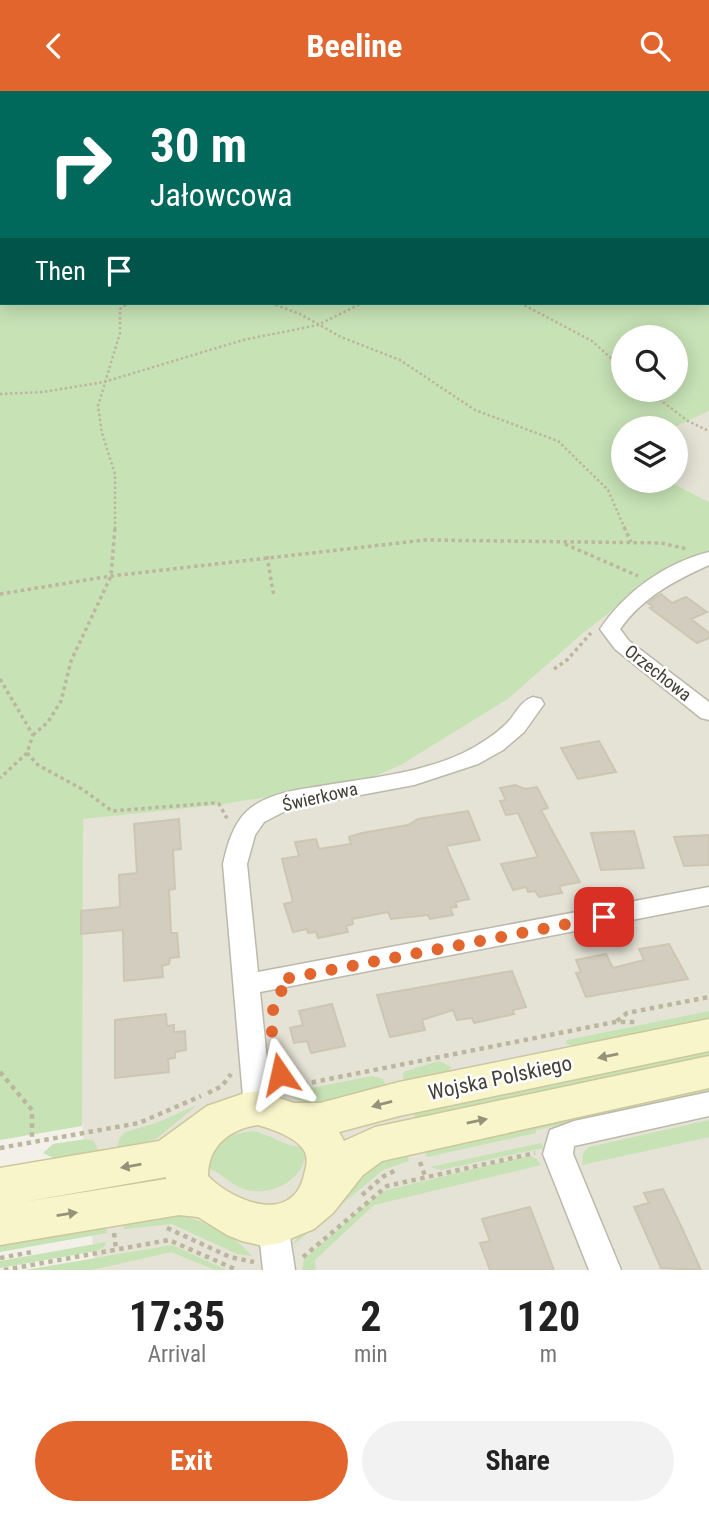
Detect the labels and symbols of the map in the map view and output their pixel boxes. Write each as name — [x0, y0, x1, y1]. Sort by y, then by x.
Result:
street label: Orzechowa — [621, 640, 696, 705]
street label: Świerkowa — [280, 778, 360, 815]
pin — [574, 887, 634, 947]
position arrow — [243, 1037, 317, 1111]
one-way arrow — [597, 1050, 619, 1061]
street label: Wojska Polskiego — [426, 1051, 574, 1105]
one-way arrow — [371, 1099, 393, 1110]
one-way arrow — [466, 1115, 488, 1126]
one-way arrow — [120, 1161, 142, 1172]
one-way arrow — [57, 1208, 79, 1219]

